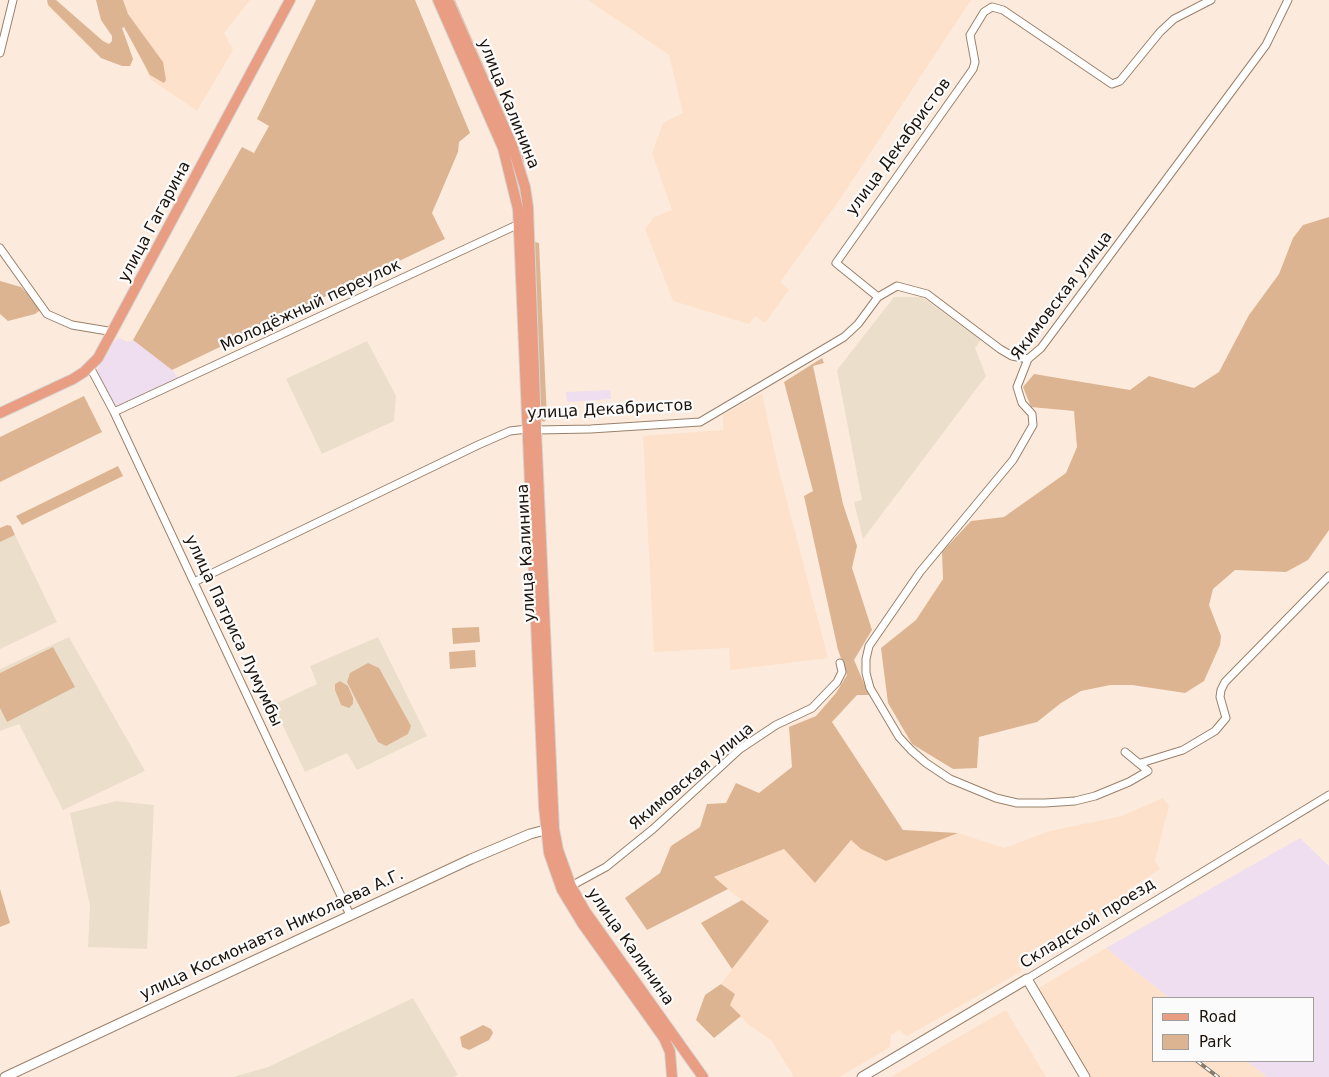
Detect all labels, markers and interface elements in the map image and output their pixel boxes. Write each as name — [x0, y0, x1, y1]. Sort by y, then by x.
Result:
street label: улица Калинина — [473, 36, 543, 172]
street label: улица Декабристов — [843, 74, 955, 220]
street label: улица Гагарина — [115, 158, 195, 286]
street label: Якимовская улица — [1007, 228, 1117, 364]
street label: Молодёжный переулок — [218, 256, 404, 356]
street label: улица Декабристов — [527, 396, 693, 424]
street label: улица Калинина — [514, 483, 540, 623]
street label: улица Патриса Лумумбы — [180, 532, 286, 730]
street label: Якимовская улица — [626, 719, 758, 835]
street label: улица Космонавта Николаева А.Г. — [137, 865, 407, 1005]
street label: Складской проезд — [1017, 875, 1159, 973]
street label: улица Калинина — [582, 885, 678, 1009]
legend — [1152, 997, 1314, 1062]
text: Road — [1199, 1008, 1237, 1026]
text: Park — [1199, 1033, 1231, 1051]

